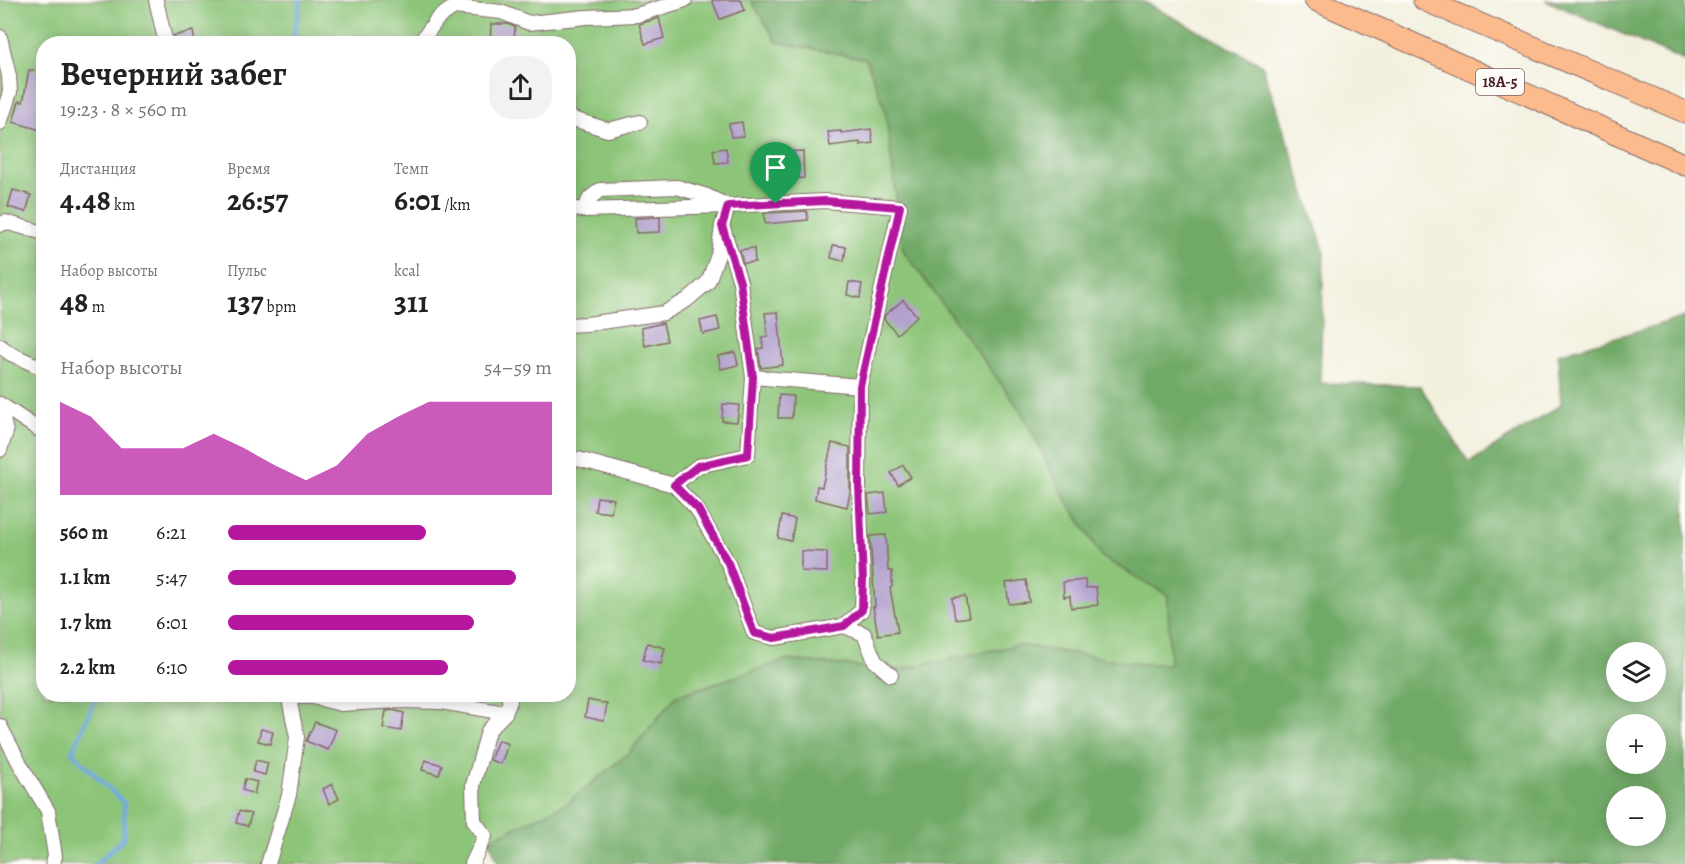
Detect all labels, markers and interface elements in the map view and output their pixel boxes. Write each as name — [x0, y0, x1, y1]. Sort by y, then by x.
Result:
text: Вечерний забег — [60, 51, 287, 96]
button: share — [489, 56, 552, 119]
road number: 18А-5 — [1476, 69, 1524, 95]
text: 19:23 · 8 × 560 m — [60, 96, 187, 123]
pin — [750, 142, 801, 204]
icon: arrive — [759, 151, 792, 184]
text: Дистанция — [60, 158, 136, 180]
text: Время — [227, 158, 271, 180]
text: Темп — [394, 158, 429, 180]
text: 4.48 — [60, 180, 111, 220]
text: 26:57 — [227, 180, 288, 220]
text: 6:01 — [394, 180, 441, 220]
text: km — [111, 194, 135, 216]
text: /km — [441, 194, 471, 216]
text: Набор высоты — [60, 260, 158, 282]
text: Пульс — [227, 260, 267, 282]
text: kcal — [394, 260, 420, 282]
text: 48 — [60, 282, 89, 322]
text: 137 — [227, 282, 263, 322]
text: 311 — [394, 282, 428, 322]
text: m — [89, 296, 105, 318]
text: bpm — [263, 296, 297, 318]
text: Набор высоты — [60, 354, 183, 381]
text: 54–59 m — [484, 354, 552, 381]
text: 560 m — [60, 519, 108, 546]
text: 6:21 — [156, 519, 186, 546]
text: 1.1 km — [60, 564, 110, 591]
text: 5:47 — [156, 564, 187, 591]
text: 1.7 km — [60, 609, 112, 636]
text: 6:01 — [156, 609, 188, 636]
map controls — [1606, 642, 1666, 846]
button: layers — [1606, 642, 1666, 702]
text: 2.2 km — [60, 654, 115, 681]
text: 6:10 — [156, 654, 188, 681]
button: + — [1606, 714, 1666, 774]
button: − — [1606, 786, 1666, 846]

